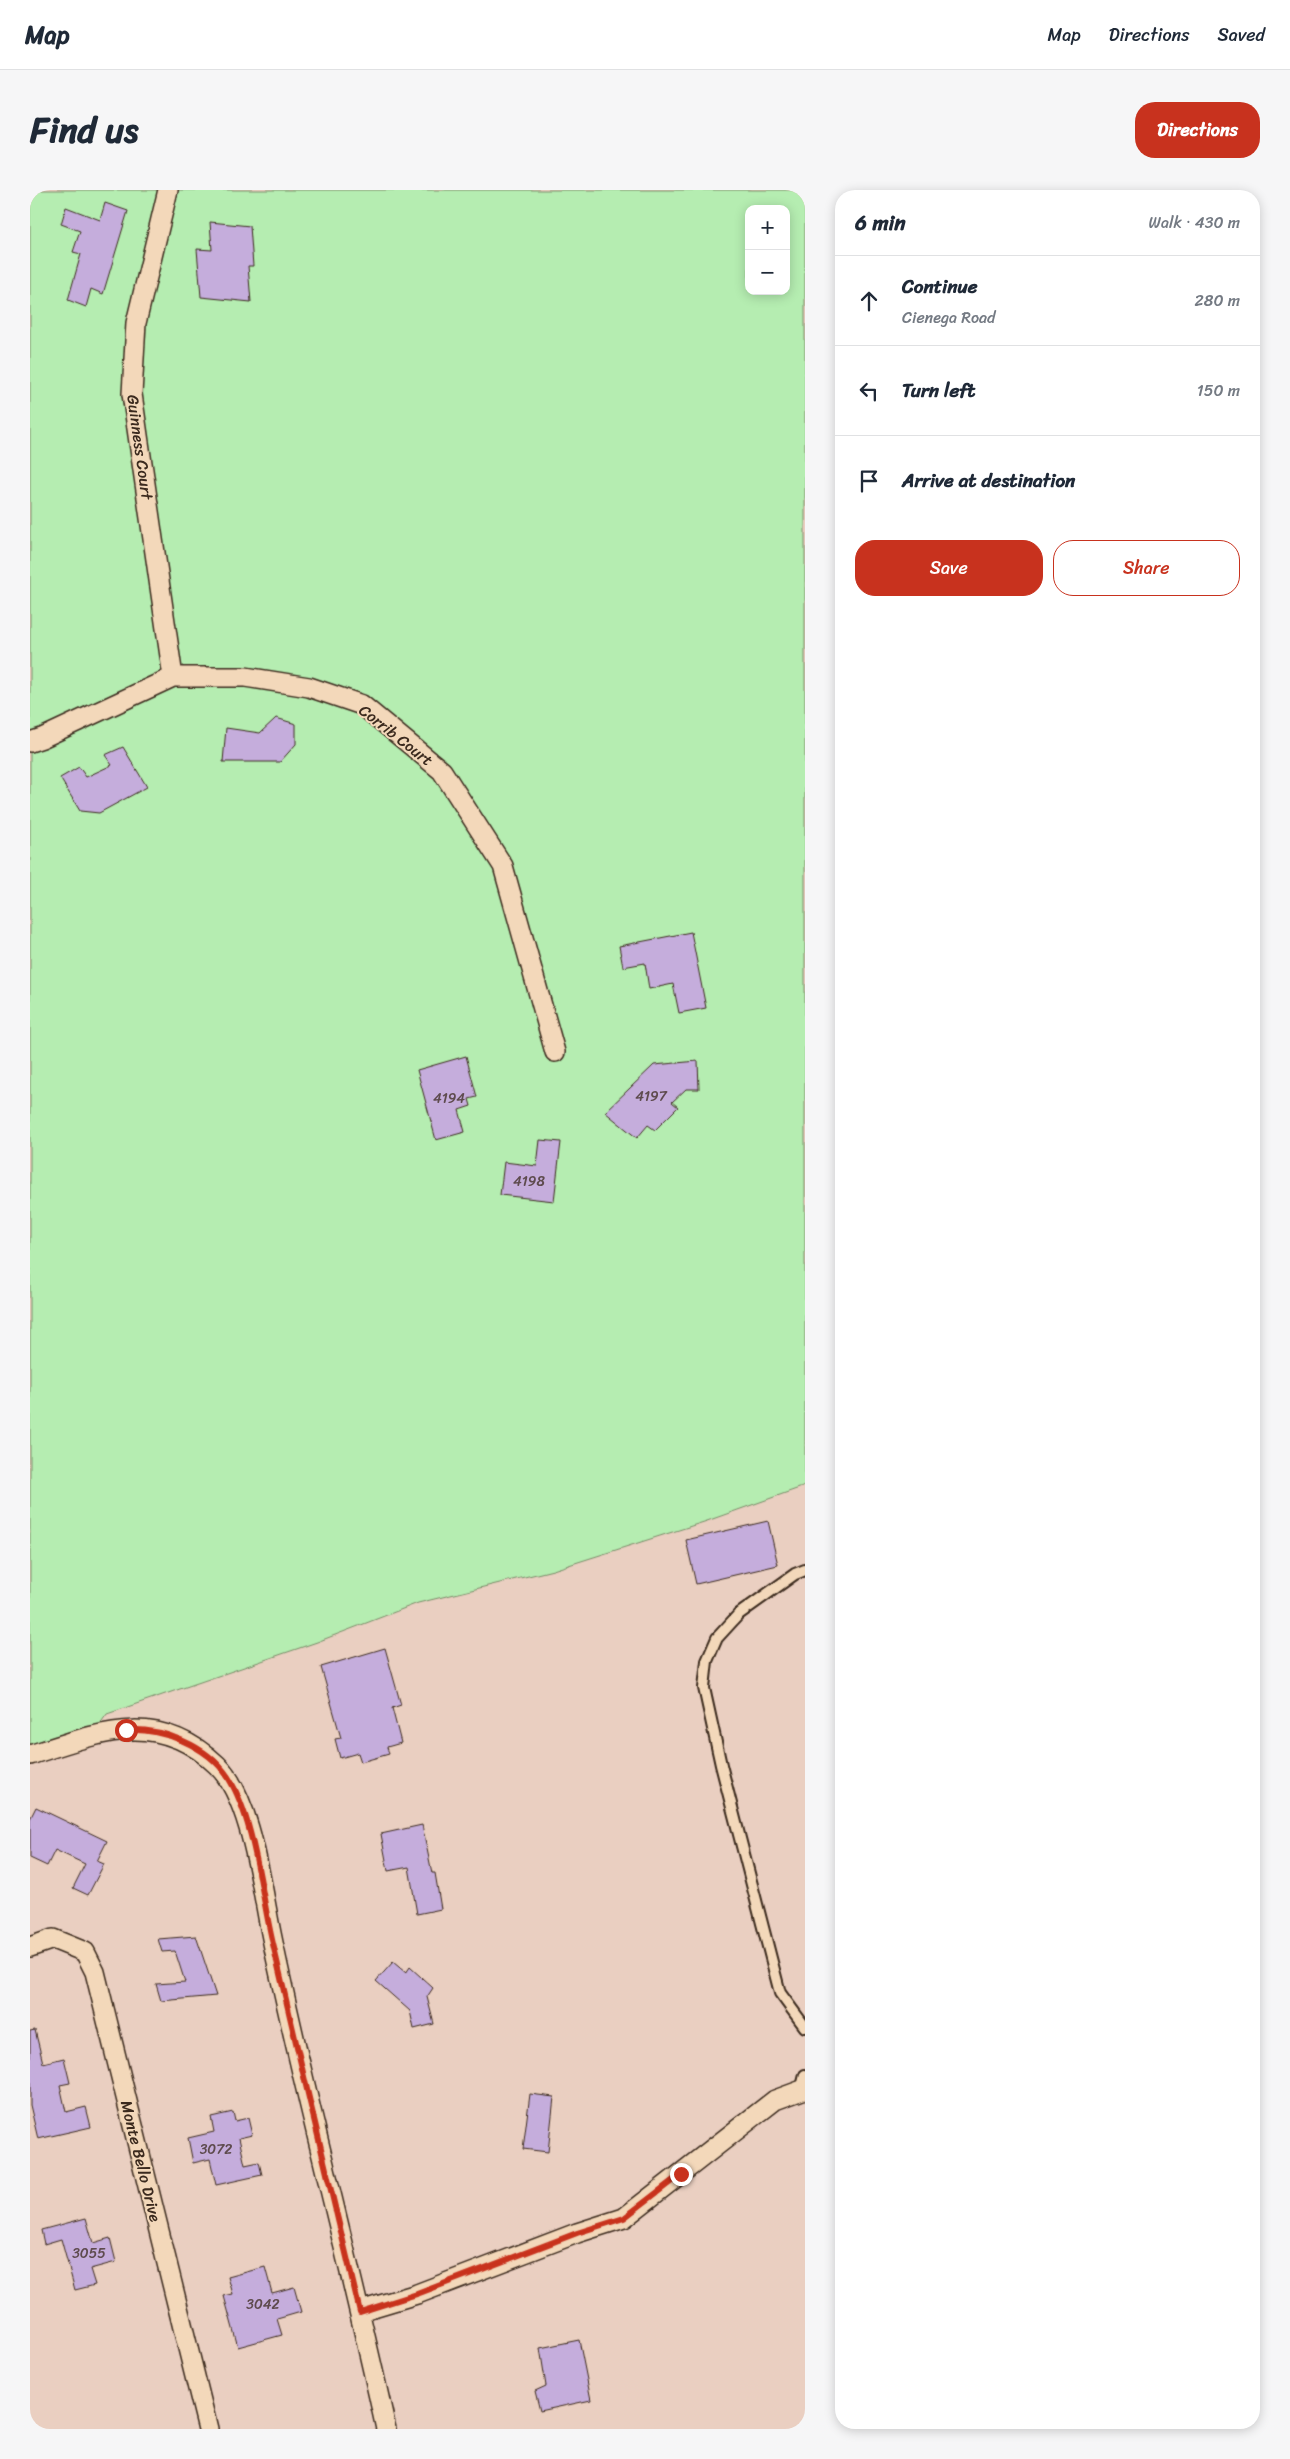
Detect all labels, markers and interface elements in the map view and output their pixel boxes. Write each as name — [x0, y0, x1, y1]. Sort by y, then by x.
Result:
text: Map — [25, 14, 69, 56]
text: Map — [1048, 19, 1081, 51]
text: Directions — [1109, 19, 1190, 51]
text: Saved — [1218, 19, 1265, 51]
text: Find us — [30, 99, 138, 161]
button: Directions — [1135, 102, 1260, 158]
text: 6 min — [855, 204, 906, 242]
map controls — [745, 205, 790, 295]
button: + — [745, 205, 790, 250]
text: Walk · 430 m — [1149, 208, 1240, 237]
button: − — [745, 250, 790, 295]
text: Continue — [902, 270, 978, 303]
text: 280 m — [1195, 286, 1240, 315]
icon: ahead — [855, 287, 883, 315]
text: Cienega Road — [902, 303, 996, 332]
text: Turn left — [902, 374, 975, 407]
text: 150 m — [1197, 376, 1240, 405]
icon: left — [855, 377, 883, 405]
street label: Guinness Court — [118, 393, 162, 502]
text: Arrive at destination — [902, 464, 1075, 497]
icon: arrive — [855, 467, 883, 495]
button: Save — [855, 540, 1043, 596]
button: Share — [1053, 540, 1240, 596]
street label: Corrib Court — [352, 696, 440, 774]
house number: 4197 — [635, 1084, 668, 1109]
house number: 4194 — [433, 1086, 465, 1111]
house number: 4198 — [513, 1169, 545, 1194]
route start — [115, 1719, 138, 1742]
street label: Monte Bello Drive — [112, 2097, 170, 2225]
house number: 3072 — [200, 2137, 232, 2162]
route end — [670, 2163, 693, 2186]
house number: 3055 — [72, 2241, 106, 2266]
house number: 3042 — [246, 2292, 280, 2317]

